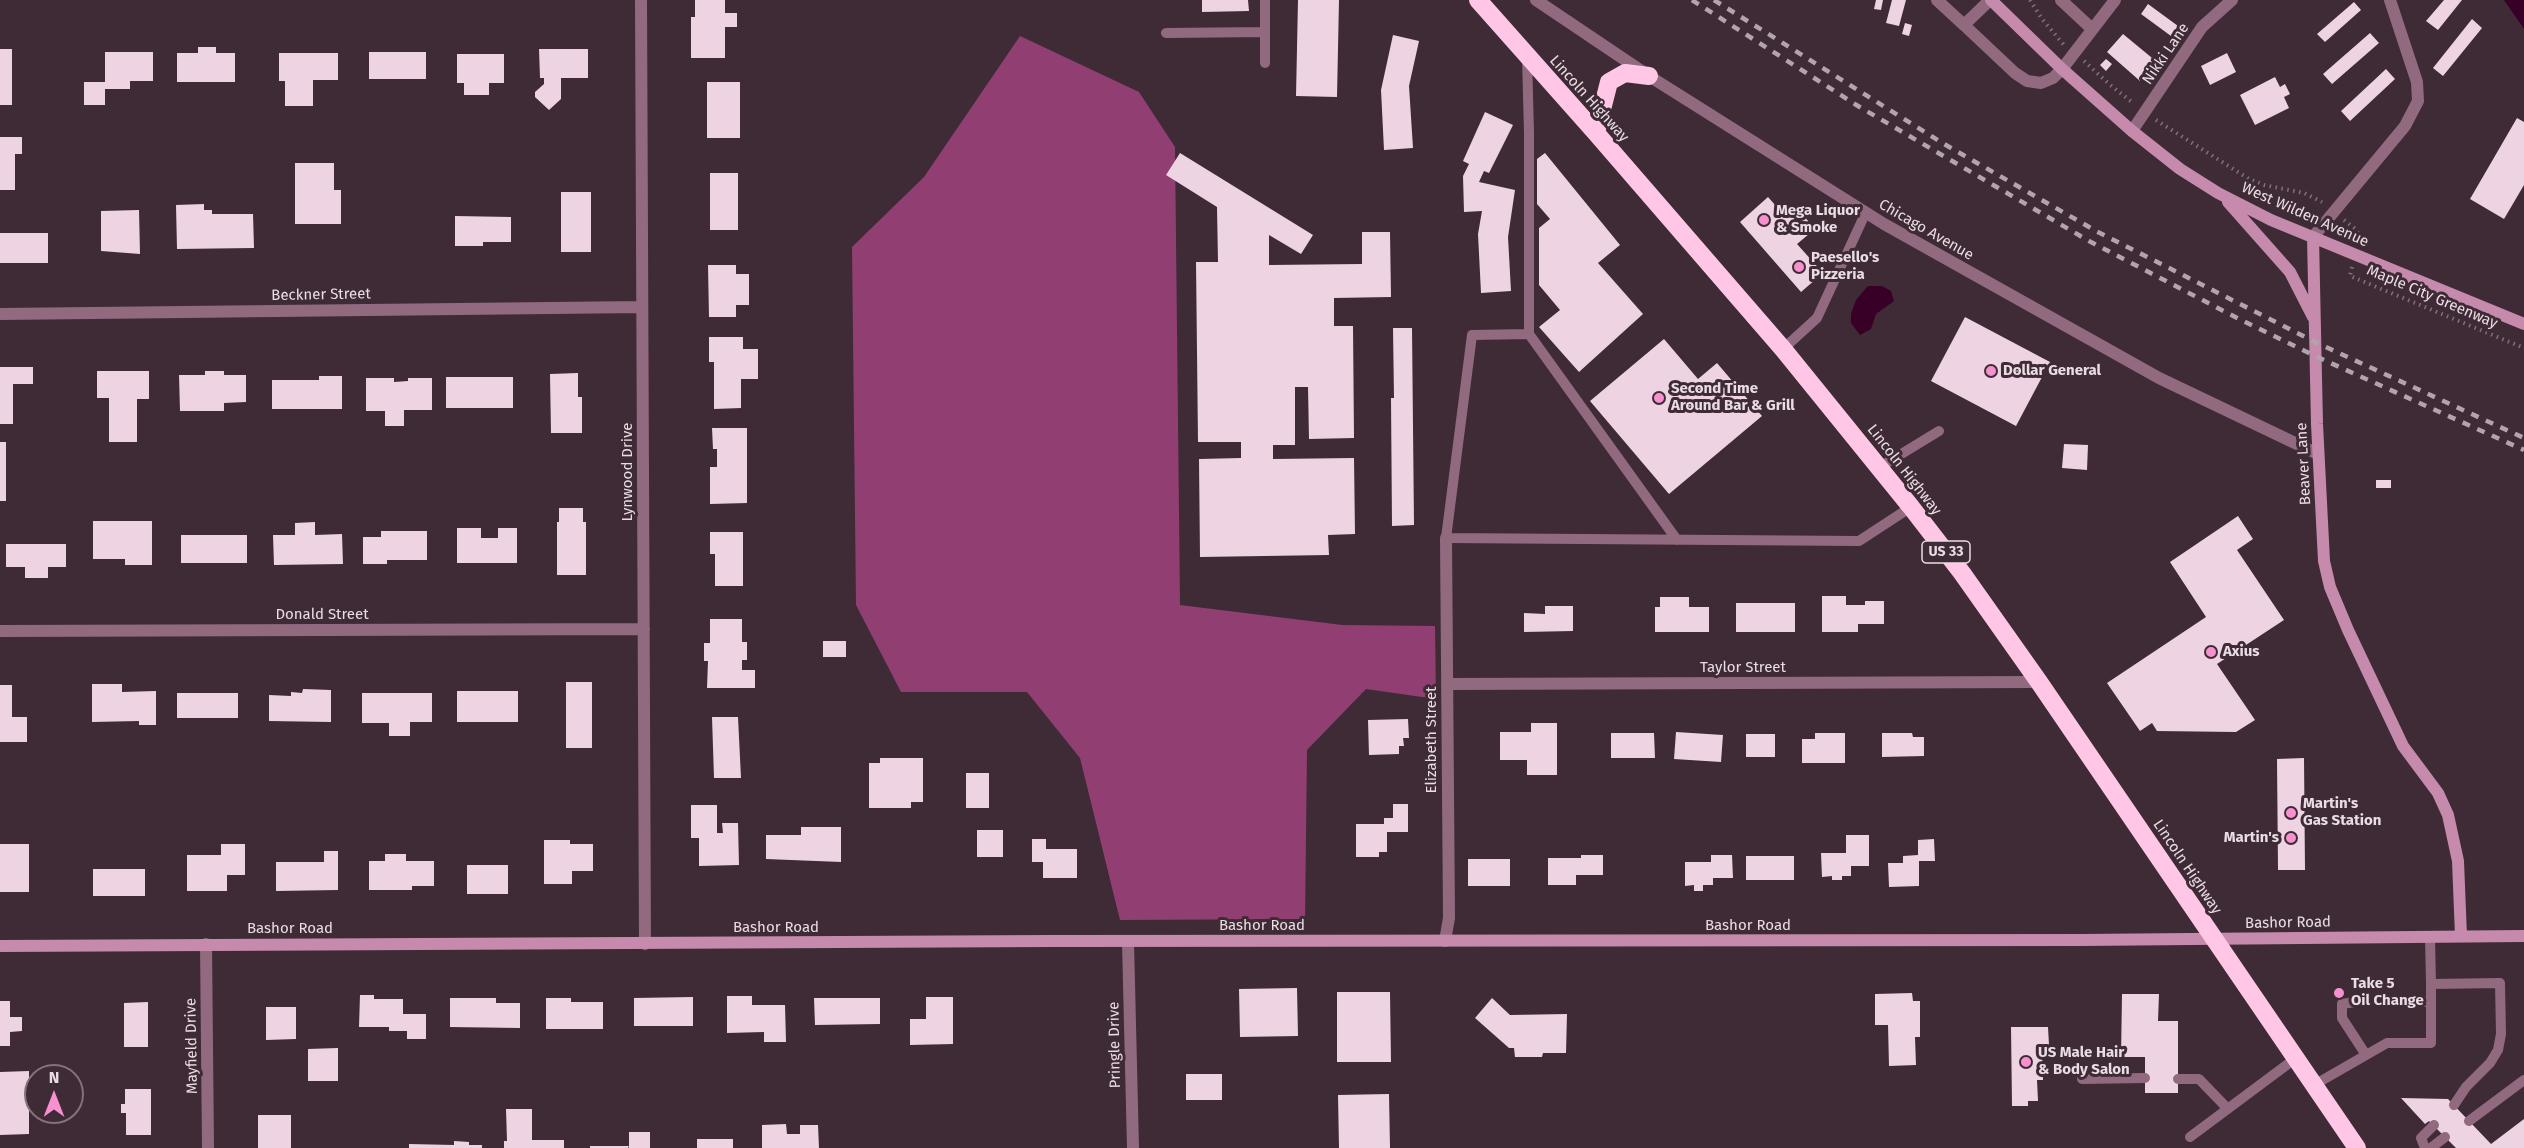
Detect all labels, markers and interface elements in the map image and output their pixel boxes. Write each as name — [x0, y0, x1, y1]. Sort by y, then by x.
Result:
street label: Nikki Lane — [2139, 20, 2193, 88]
street label: Lincoln Highway — [1545, 52, 1633, 146]
street label: West Wilden Avenue — [2239, 179, 2371, 251]
street label: Chicago Avenue — [1875, 196, 1977, 264]
place label: Mega Liquor & Smoke — [1776, 202, 1860, 237]
marker: Mega Liquor & Smoke — [1757, 213, 1771, 227]
place label: Paesello's Pizzeria — [1811, 249, 1879, 284]
marker: Paesello's Pizzeria — [1792, 260, 1806, 274]
street label: Maple City Greenway — [2364, 261, 2500, 333]
street label: Beckner Street — [271, 285, 371, 305]
place label: Dollar General — [2003, 362, 2101, 380]
marker: Dollar General — [1984, 364, 1998, 378]
place label: Second Time Around Bar & Grill — [1671, 380, 1795, 415]
marker: Second Time Around Bar & Grill — [1652, 391, 1666, 405]
street label: Lincoln Highway — [1863, 421, 1945, 519]
street label: Beaver Lane — [2293, 422, 2315, 506]
street label: Lynwood Drive — [619, 423, 637, 521]
road number: US 33 — [1922, 541, 1970, 563]
street label: Donald Street — [275, 606, 369, 624]
place label: Axius — [2223, 643, 2260, 661]
marker: Axius — [2204, 645, 2218, 659]
street label: Taylor Street — [1700, 659, 1786, 677]
street label: Elizabeth Street — [1423, 687, 1441, 793]
place label: Martin's Gas Station — [2303, 795, 2381, 830]
marker: Martin's Gas Station — [2284, 806, 2298, 820]
street label: Lincoln Highway — [2149, 816, 2225, 918]
place label: Martin's — [2224, 829, 2279, 847]
marker: Martin's — [2284, 831, 2298, 845]
street label: Bashor Road — [2245, 913, 2331, 933]
street label: Bashor Road — [1219, 917, 1305, 935]
street label: Bashor Road — [1705, 917, 1791, 935]
street label: Bashor Road — [733, 919, 819, 937]
street label: Bashor Road — [247, 920, 333, 938]
place label: Take 5 Oil Change — [2351, 975, 2424, 1010]
marker: Take 5 Oil Change — [2332, 986, 2346, 1000]
street label: Mayfield Drive — [182, 998, 202, 1094]
street label: Pringle Drive — [1105, 1002, 1125, 1088]
place label: US Male Hair & Body Salon — [2038, 1044, 2130, 1079]
marker: US Male Hair & Body Salon — [2019, 1055, 2033, 1069]
north arrow — [24, 1064, 84, 1124]
text: N — [49, 1068, 59, 1087]

